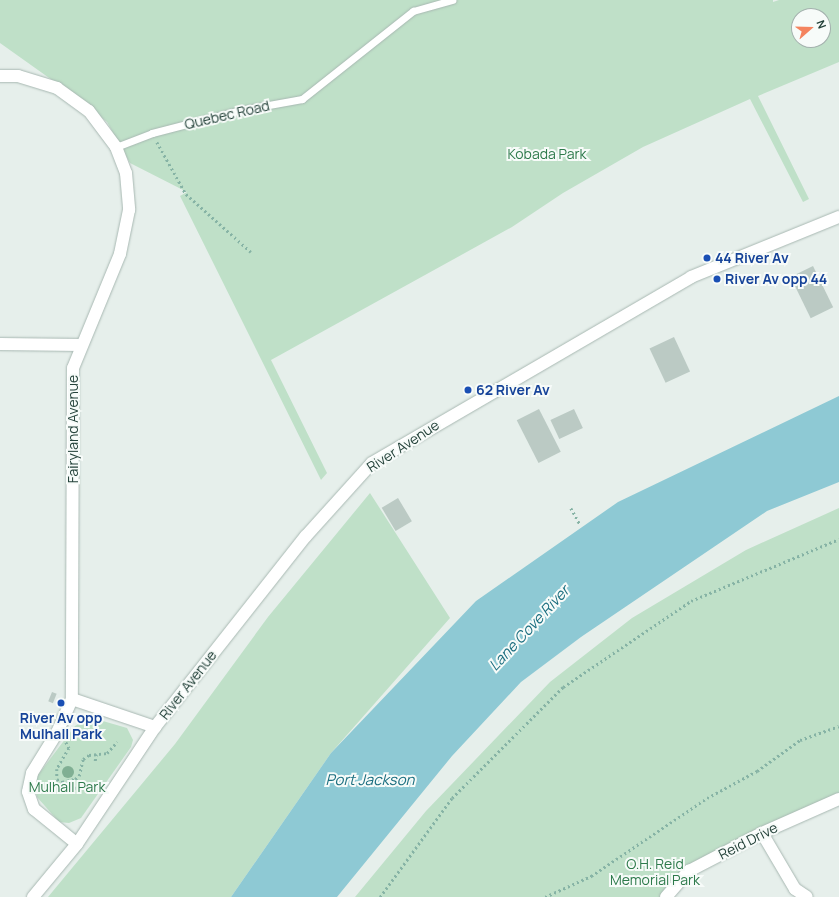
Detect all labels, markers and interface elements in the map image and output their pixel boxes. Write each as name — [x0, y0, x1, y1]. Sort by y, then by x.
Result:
north arrow — [791, 8, 831, 48]
text: N — [813, 18, 830, 30]
street label: Quebec Road — [183, 97, 271, 133]
park label: Kobada Park — [508, 146, 586, 162]
place label: 44 River Av — [715, 250, 789, 266]
marker: 44 River Av — [702, 253, 712, 263]
place label: River Av opp 44 — [725, 271, 827, 287]
marker: River Av opp 44 — [712, 274, 722, 284]
street label: Fairyland Avenue — [65, 375, 81, 483]
place label: 62 River Av — [476, 382, 550, 398]
marker: 62 River Av — [463, 385, 473, 395]
street label: River Avenue — [364, 416, 442, 476]
water label: Lane Cove River — [485, 582, 573, 674]
street label: River Avenue — [156, 647, 220, 723]
marker: River Av opp Mulhall Park — [56, 698, 66, 708]
place label: River Av opp Mulhall Park — [20, 710, 102, 742]
water label: Port Jackson — [326, 771, 414, 789]
park label: Mulhall Park — [29, 779, 105, 795]
street label: Reid Drive — [716, 819, 780, 863]
park label: O.H. Reid Memorial Park — [610, 856, 700, 888]

